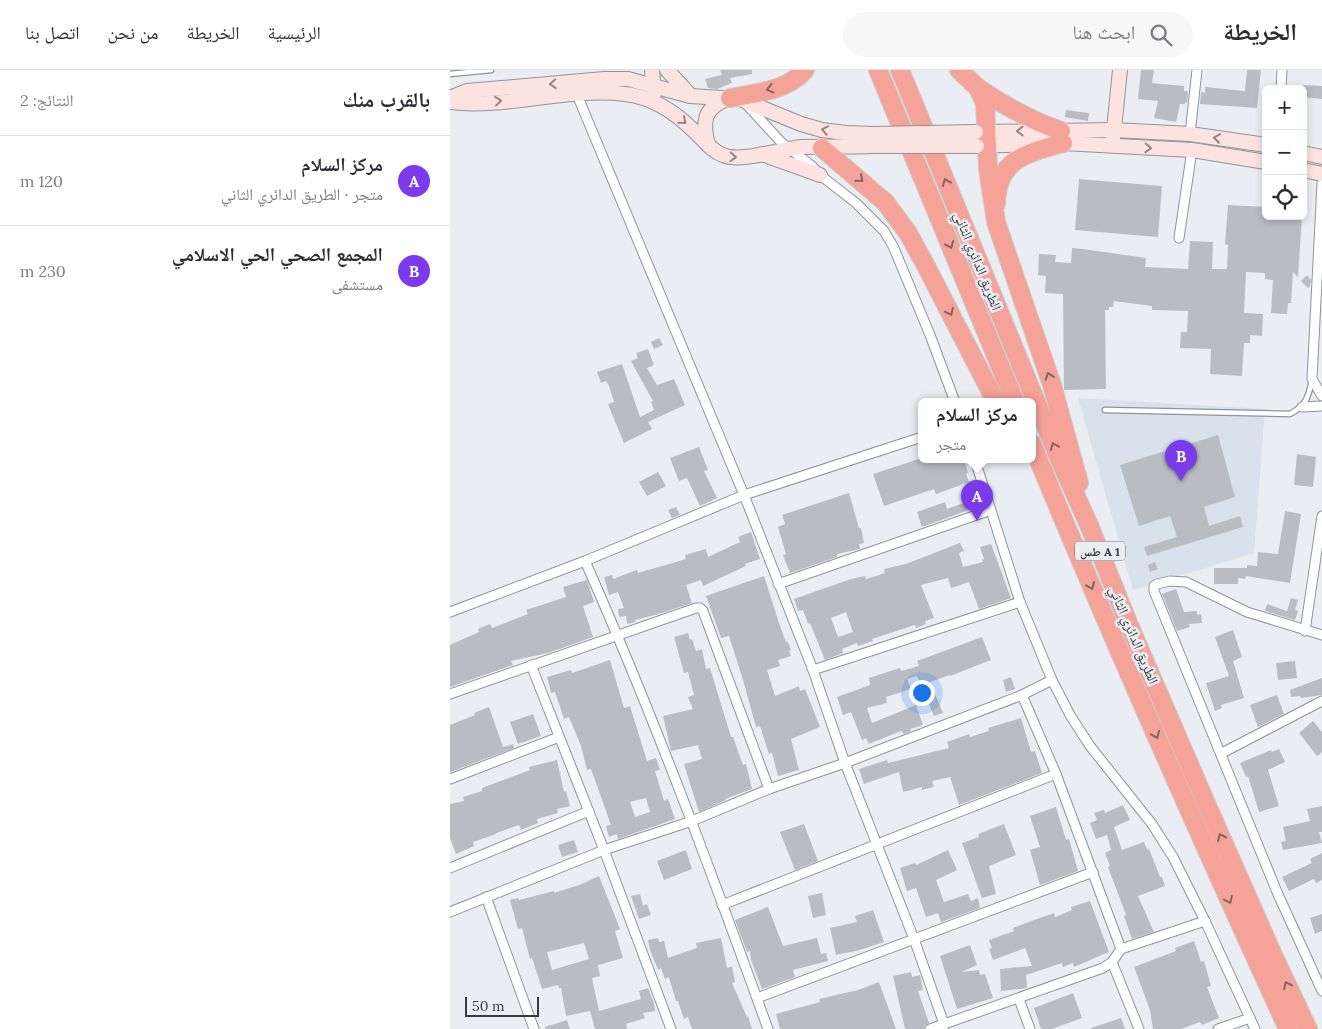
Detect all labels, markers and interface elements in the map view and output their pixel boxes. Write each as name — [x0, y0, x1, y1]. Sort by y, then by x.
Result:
search box — [843, 12, 1193, 57]
text: الخريطة — [1223, 16, 1297, 47]
text: ابحث هنا — [1072, 20, 1135, 44]
text: اتصل بنا — [25, 21, 80, 44]
text: من نحن — [108, 21, 159, 44]
text: الخريطة — [187, 21, 240, 44]
text: الرئيسية — [268, 21, 321, 44]
icon: search — [1147, 21, 1175, 49]
one-way arrow — [549, 78, 557, 89]
one-way arrow — [766, 83, 775, 94]
map controls — [1262, 85, 1307, 220]
button: + — [1262, 85, 1307, 130]
text: بالقرب منك — [343, 86, 430, 113]
text: النتائج: 2 — [20, 90, 74, 110]
one-way arrow — [495, 96, 503, 107]
one-way arrow — [677, 115, 686, 124]
one-way arrow — [820, 125, 829, 135]
one-way arrow — [1016, 126, 1024, 136]
button: − — [1262, 130, 1307, 175]
one-way arrow — [1213, 133, 1221, 144]
one-way arrow — [1144, 142, 1152, 153]
one-way arrow — [729, 151, 737, 162]
text: مركز السلام — [301, 152, 383, 176]
text: 120 m — [20, 171, 63, 191]
text: A — [409, 171, 419, 191]
one-way arrow — [854, 173, 863, 182]
button: locate — [1262, 175, 1307, 220]
one-way arrow — [941, 178, 952, 187]
text: متجر · الطريق الدائري الثاني — [221, 184, 383, 204]
street label: الطريق الدائري الثاني — [948, 209, 1006, 314]
one-way arrow — [944, 240, 954, 248]
text: المجمع الصحي الحي الاسلامي — [172, 242, 383, 266]
text: 230 m — [20, 261, 66, 281]
text: B — [409, 261, 419, 281]
text: مستشفى — [332, 274, 383, 294]
one-way arrow — [944, 307, 954, 316]
one-way arrow — [1045, 373, 1055, 381]
popup — [918, 398, 1036, 463]
text: مركز السلام — [936, 402, 1018, 426]
text: متجر — [936, 434, 966, 454]
pin: B — [1165, 440, 1197, 481]
one-way arrow — [1049, 442, 1060, 451]
pin: A — [961, 480, 993, 521]
road number: طس A 1 — [1075, 542, 1125, 561]
one-way arrow — [1085, 581, 1096, 590]
street label: الطريق الدائري الثاني — [1103, 583, 1163, 688]
your location — [909, 680, 935, 706]
one-way arrow — [1149, 730, 1160, 739]
one-way arrow — [1216, 833, 1227, 842]
one-way arrow — [1222, 895, 1233, 904]
one-way arrow — [1283, 981, 1294, 990]
scale bar — [465, 994, 539, 1017]
text: 50 m — [472, 997, 505, 1015]

